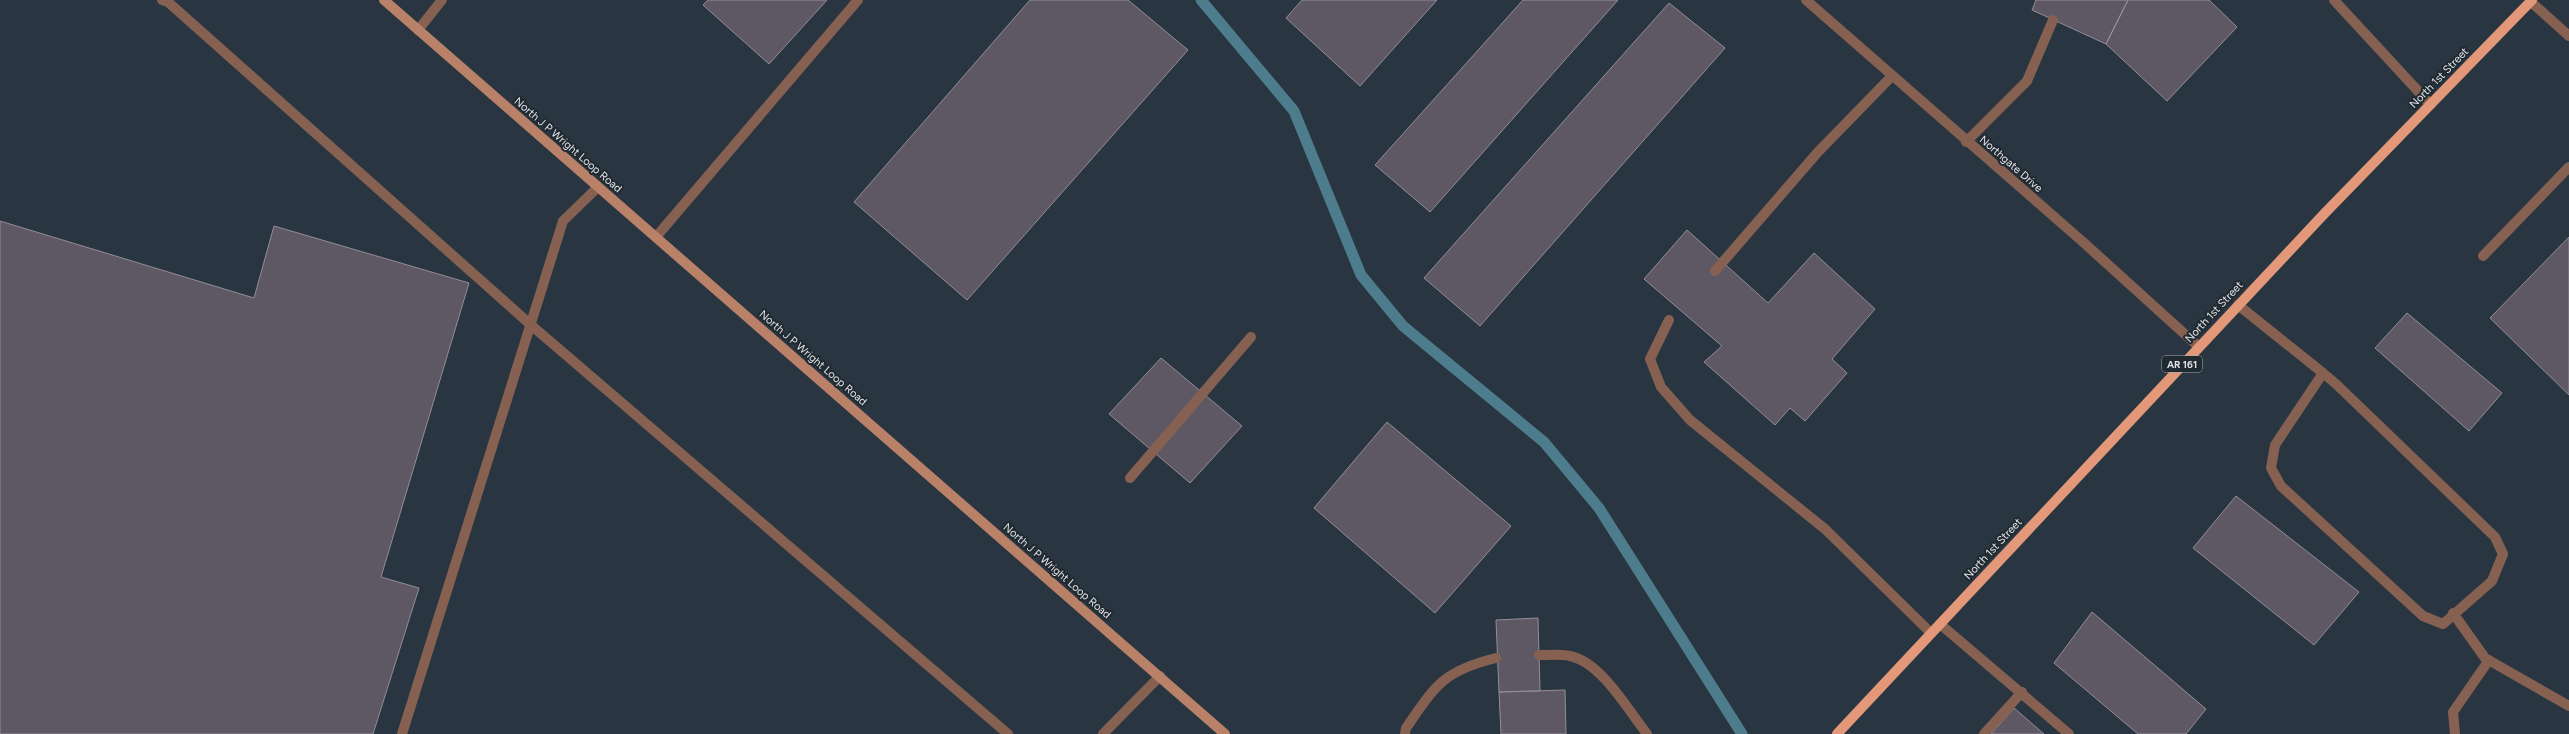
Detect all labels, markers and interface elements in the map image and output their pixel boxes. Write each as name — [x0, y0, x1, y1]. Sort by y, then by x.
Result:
street label: North 1st Street — [2407, 45, 2471, 111]
street label: North J P Wright Loop Road — [512, 95, 624, 195]
street label: Northgate Drive — [1977, 133, 2045, 195]
street label: North 1st Street — [2182, 279, 2246, 345]
street label: North J P Wright Loop Road — [757, 308, 869, 408]
road number: AR 161 — [2162, 356, 2202, 372]
street label: North 1st Street — [1961, 516, 2025, 582]
street label: North J P Wright Loop Road — [1001, 521, 1113, 621]

